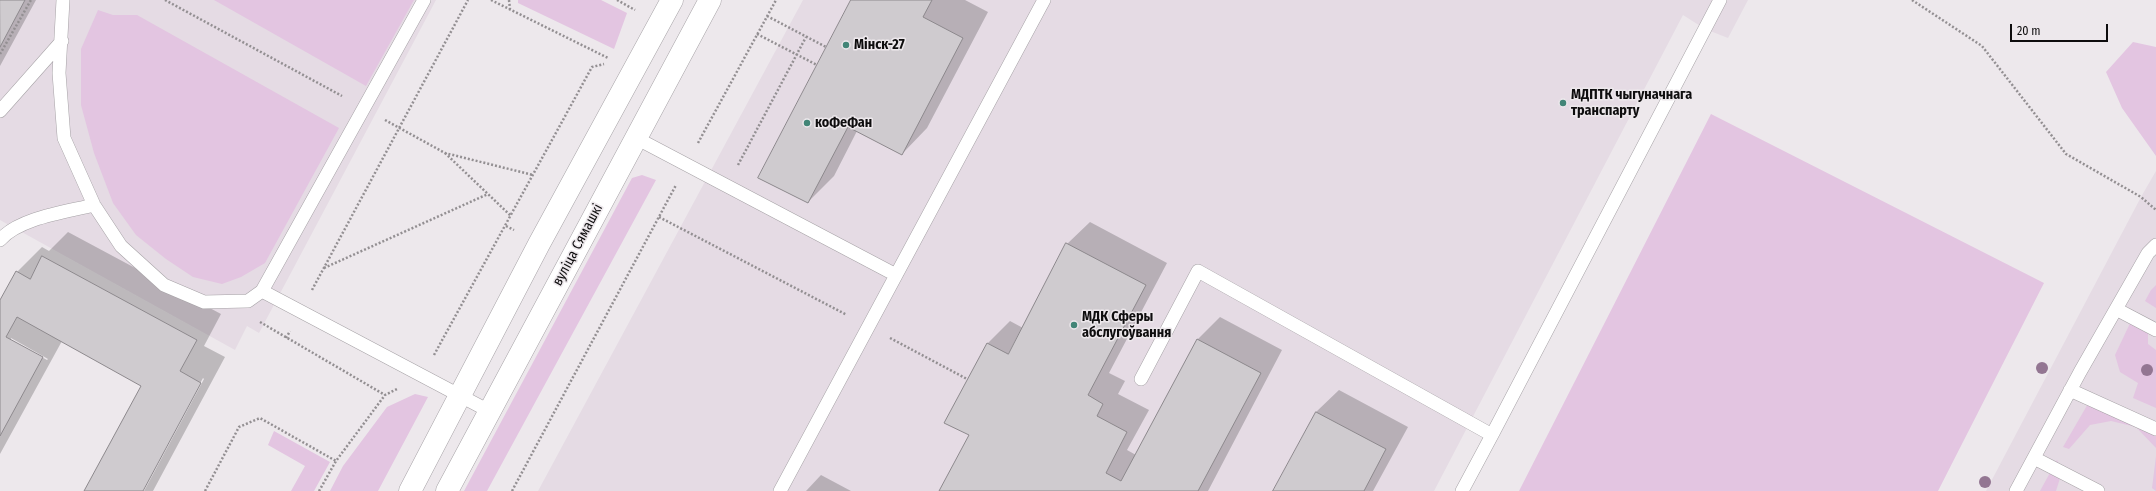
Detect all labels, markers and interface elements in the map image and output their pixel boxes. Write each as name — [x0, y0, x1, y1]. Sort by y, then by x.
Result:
scale bar — [2012, 16, 2110, 42]
text: 20 m — [2017, 24, 2041, 38]
place label: Мінск-27 — [854, 37, 905, 53]
marker: Мінск-27 — [841, 40, 851, 50]
place label: МДПТК чыгуначнага транспарту — [1571, 87, 1692, 120]
marker: МДПТК чыгуначнага транспарту — [1558, 98, 1568, 108]
place label: коФеФан — [815, 115, 872, 131]
marker: коФеФан — [802, 118, 812, 128]
street label: вуліца Сямашкі — [549, 201, 607, 289]
place label: МДК Сферы абслугоўвання — [1082, 309, 1171, 342]
marker: МДК Сферы абслугоўвання — [1069, 320, 1079, 330]

